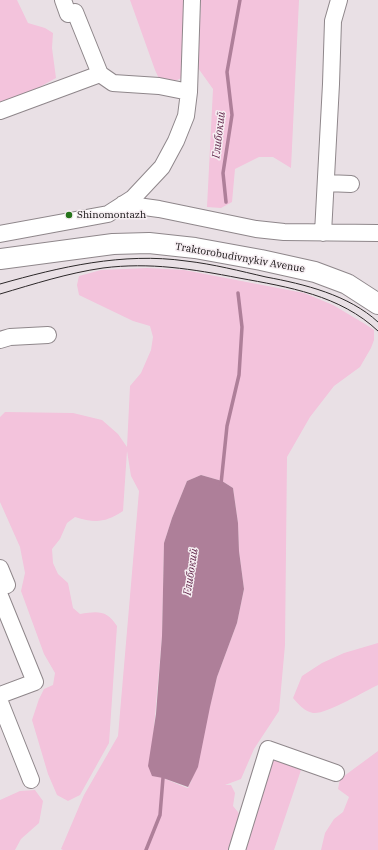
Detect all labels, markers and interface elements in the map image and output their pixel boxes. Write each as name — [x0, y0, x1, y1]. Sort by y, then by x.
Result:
water label: Глибокий — [210, 111, 228, 159]
place label: Shinomontazh — [77, 209, 146, 221]
marker: Shinomontazh — [64, 210, 74, 220]
street label: Traktorobudivnykiv Avenue — [174, 241, 306, 275]
water label: Глибокий — [181, 548, 201, 596]

